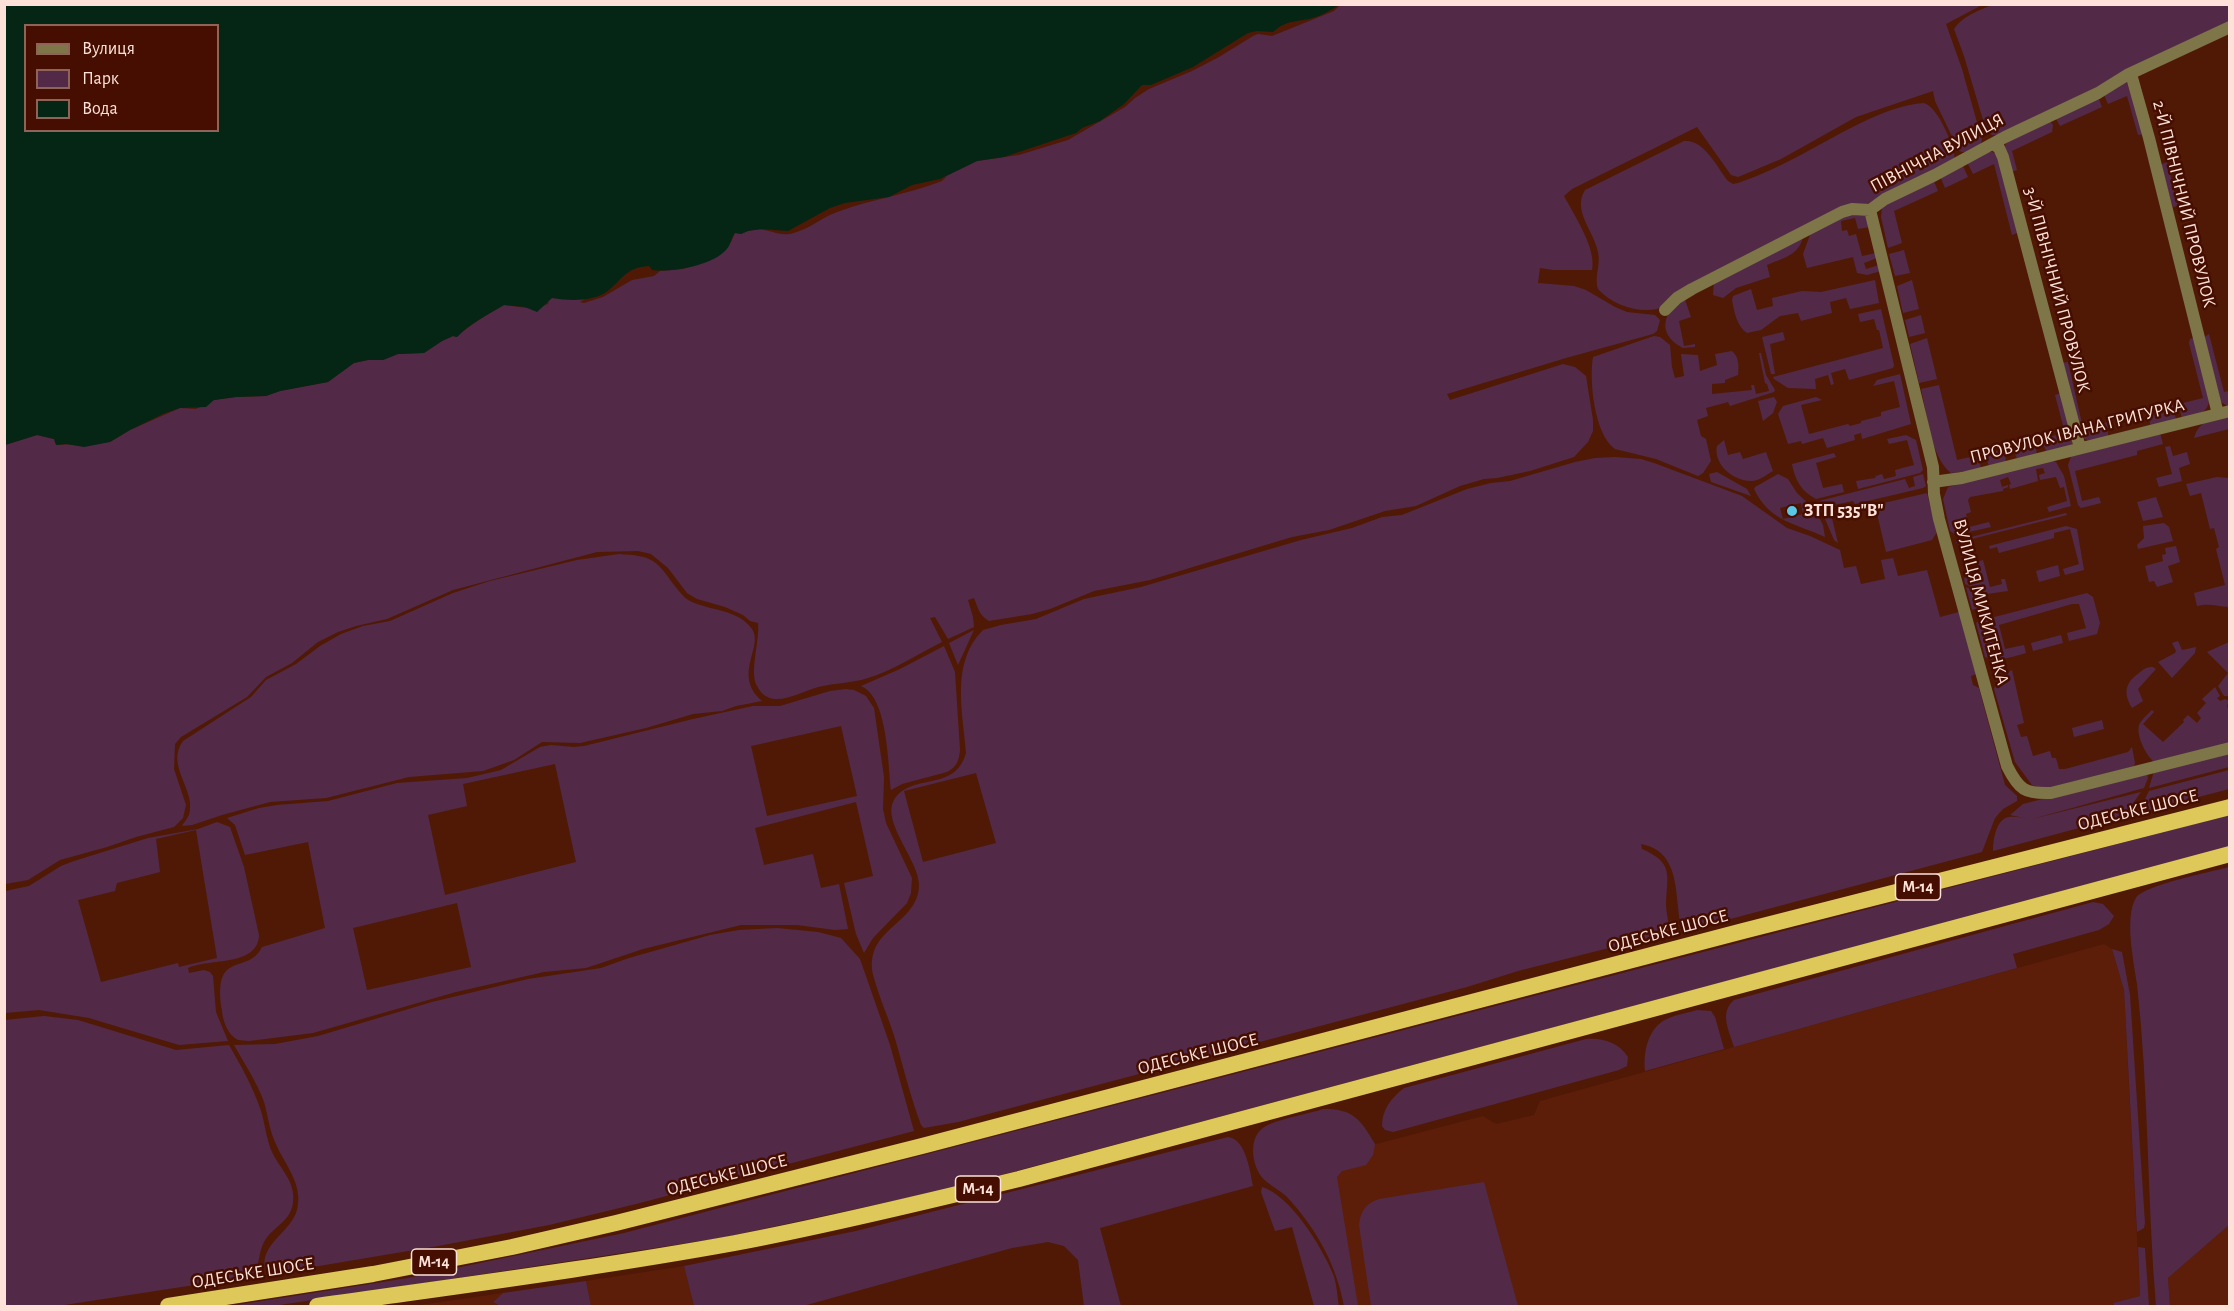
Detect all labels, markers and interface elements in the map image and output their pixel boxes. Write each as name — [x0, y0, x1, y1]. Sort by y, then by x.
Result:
legend — [24, 24, 219, 132]
text: Вулиця — [82, 40, 135, 58]
text: Парк — [82, 70, 119, 88]
street label: 2-Й ПІВНІЧНИЙ ПРОВУЛОК — [2148, 98, 2220, 310]
text: Вода — [82, 100, 118, 118]
street label: ПІВНІЧНА ВУЛИЦЯ — [1866, 109, 2008, 197]
street label: 3-Й ПІВНІЧНИЙ ПРОВУЛОК — [2019, 185, 2095, 395]
street label: ПРОВУЛОК ІВАНА ГРИГУРКА — [1967, 394, 2187, 468]
place label: ЗТП 535"В" — [1804, 500, 1884, 522]
marker: ЗТП 535"В" — [1785, 504, 1799, 518]
street label: ВУЛИЦЯ МИКИТЕНКА — [1948, 517, 2014, 687]
street label: ОДЕСЬКЕ ШОСЕ — [2075, 785, 2201, 835]
road number: М-14 — [1896, 874, 1940, 900]
street label: ОДЕСЬКЕ ШОСЕ — [1605, 905, 1731, 957]
street label: ОДЕСЬКЕ ШОСЕ — [1135, 1029, 1261, 1079]
street label: ОДЕСЬКЕ ШОСЕ — [664, 1150, 790, 1200]
road number: М-14 — [956, 1176, 1000, 1202]
road number: М-14 — [412, 1249, 456, 1275]
street label: ОДЕСЬКЕ ШОСЕ — [190, 1253, 316, 1293]

